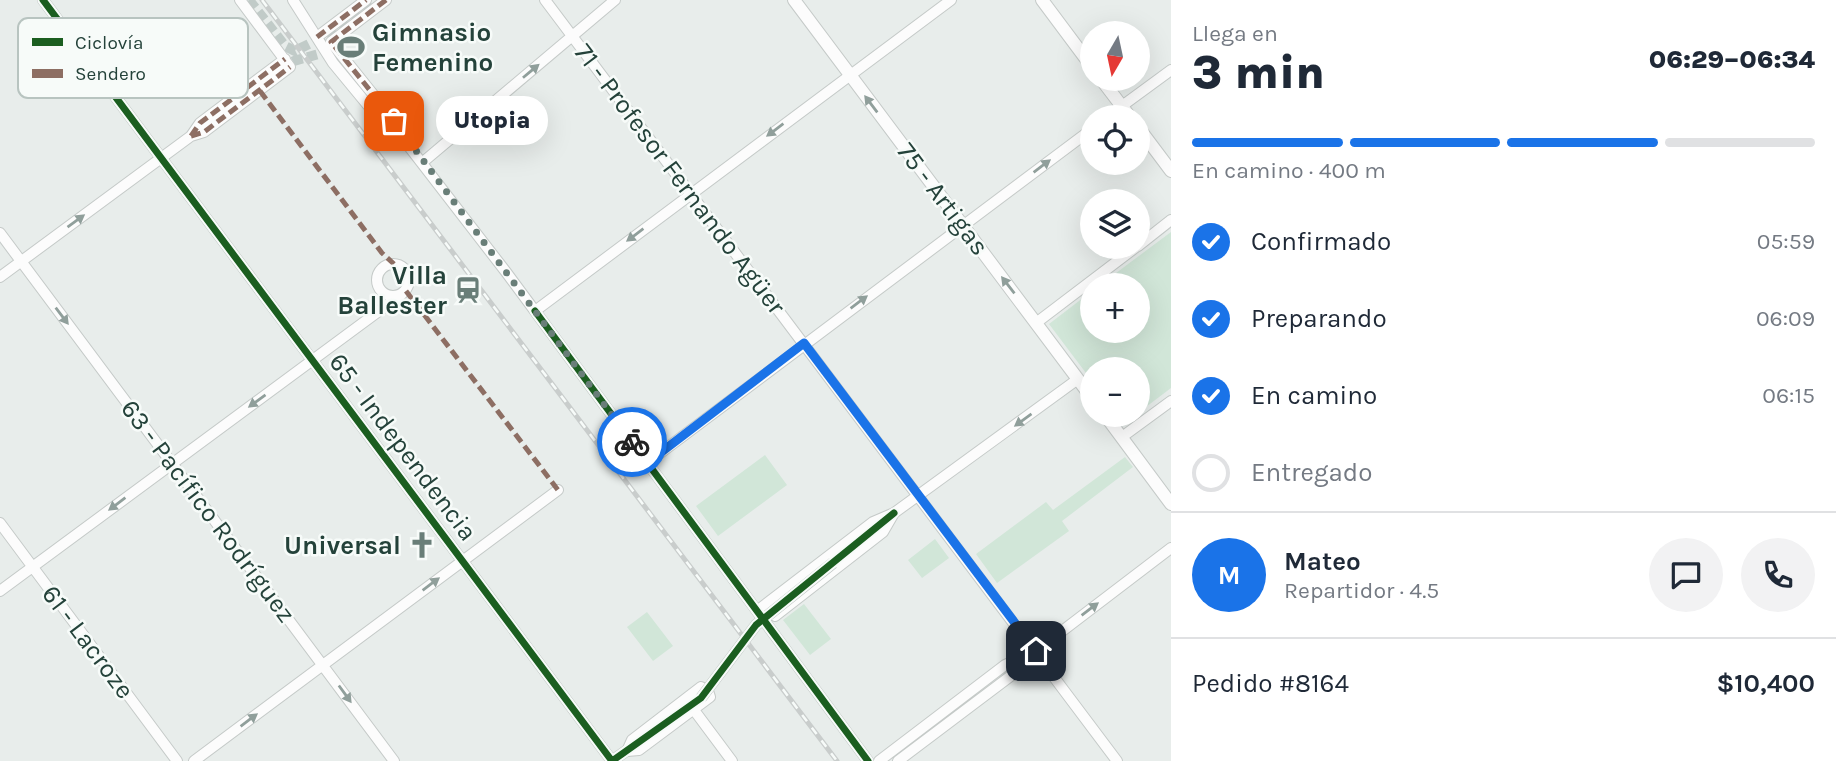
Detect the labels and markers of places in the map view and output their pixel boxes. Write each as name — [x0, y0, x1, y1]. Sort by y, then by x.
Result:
place label: Gimnasio Femenino — [372, 17, 493, 78]
sports icon: Gimnasio Femenino — [336, 32, 366, 62]
pin — [364, 91, 424, 151]
callout: Utopia — [436, 96, 548, 146]
place label: Villa Ballester — [337, 260, 448, 321]
station icon: Villa Ballester — [453, 275, 483, 305]
place label: Universal — [284, 530, 401, 561]
church icon: Universal — [407, 530, 437, 560]
pin — [1006, 621, 1066, 681]

